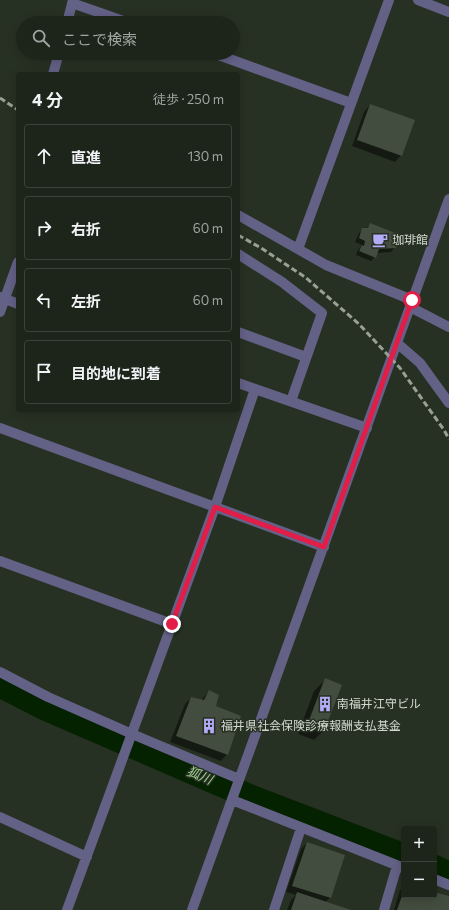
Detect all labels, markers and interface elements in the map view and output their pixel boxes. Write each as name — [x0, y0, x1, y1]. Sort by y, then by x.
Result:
search box — [16, 16, 240, 60]
icon: search — [30, 27, 52, 49]
text: ここで検索 — [62, 30, 137, 48]
text: 4 分 — [32, 89, 63, 110]
text: 徒歩 · 250 m — [153, 91, 224, 107]
icon: ahead — [33, 145, 55, 167]
text: 直進 — [71, 148, 101, 166]
text: 130 m — [188, 148, 223, 164]
icon: right — [33, 217, 55, 239]
text: 右折 — [71, 220, 101, 238]
text: 60 m — [193, 220, 223, 236]
cafe icon: 珈琲館 — [371, 231, 389, 249]
place label: 珈琲館 — [392, 232, 428, 246]
icon: left — [33, 289, 55, 311]
route start — [403, 291, 421, 309]
text: 左折 — [71, 292, 101, 310]
text: 60 m — [193, 292, 223, 308]
icon: arrive — [33, 361, 55, 383]
text: 目的地に到着 — [71, 364, 161, 382]
route end — [163, 615, 181, 633]
building icon: 南福井江守ビル — [316, 695, 334, 713]
place label: 南福井江守ビル — [337, 696, 421, 710]
building icon: 福井県社会保険診療報酬支払基金 — [200, 717, 218, 735]
place label: 福井県社会保険診療報酬支払基金 — [221, 718, 401, 732]
water label: 狐川 — [185, 763, 217, 788]
map controls — [401, 826, 437, 898]
button: + — [401, 826, 437, 862]
button: − — [401, 862, 437, 898]

